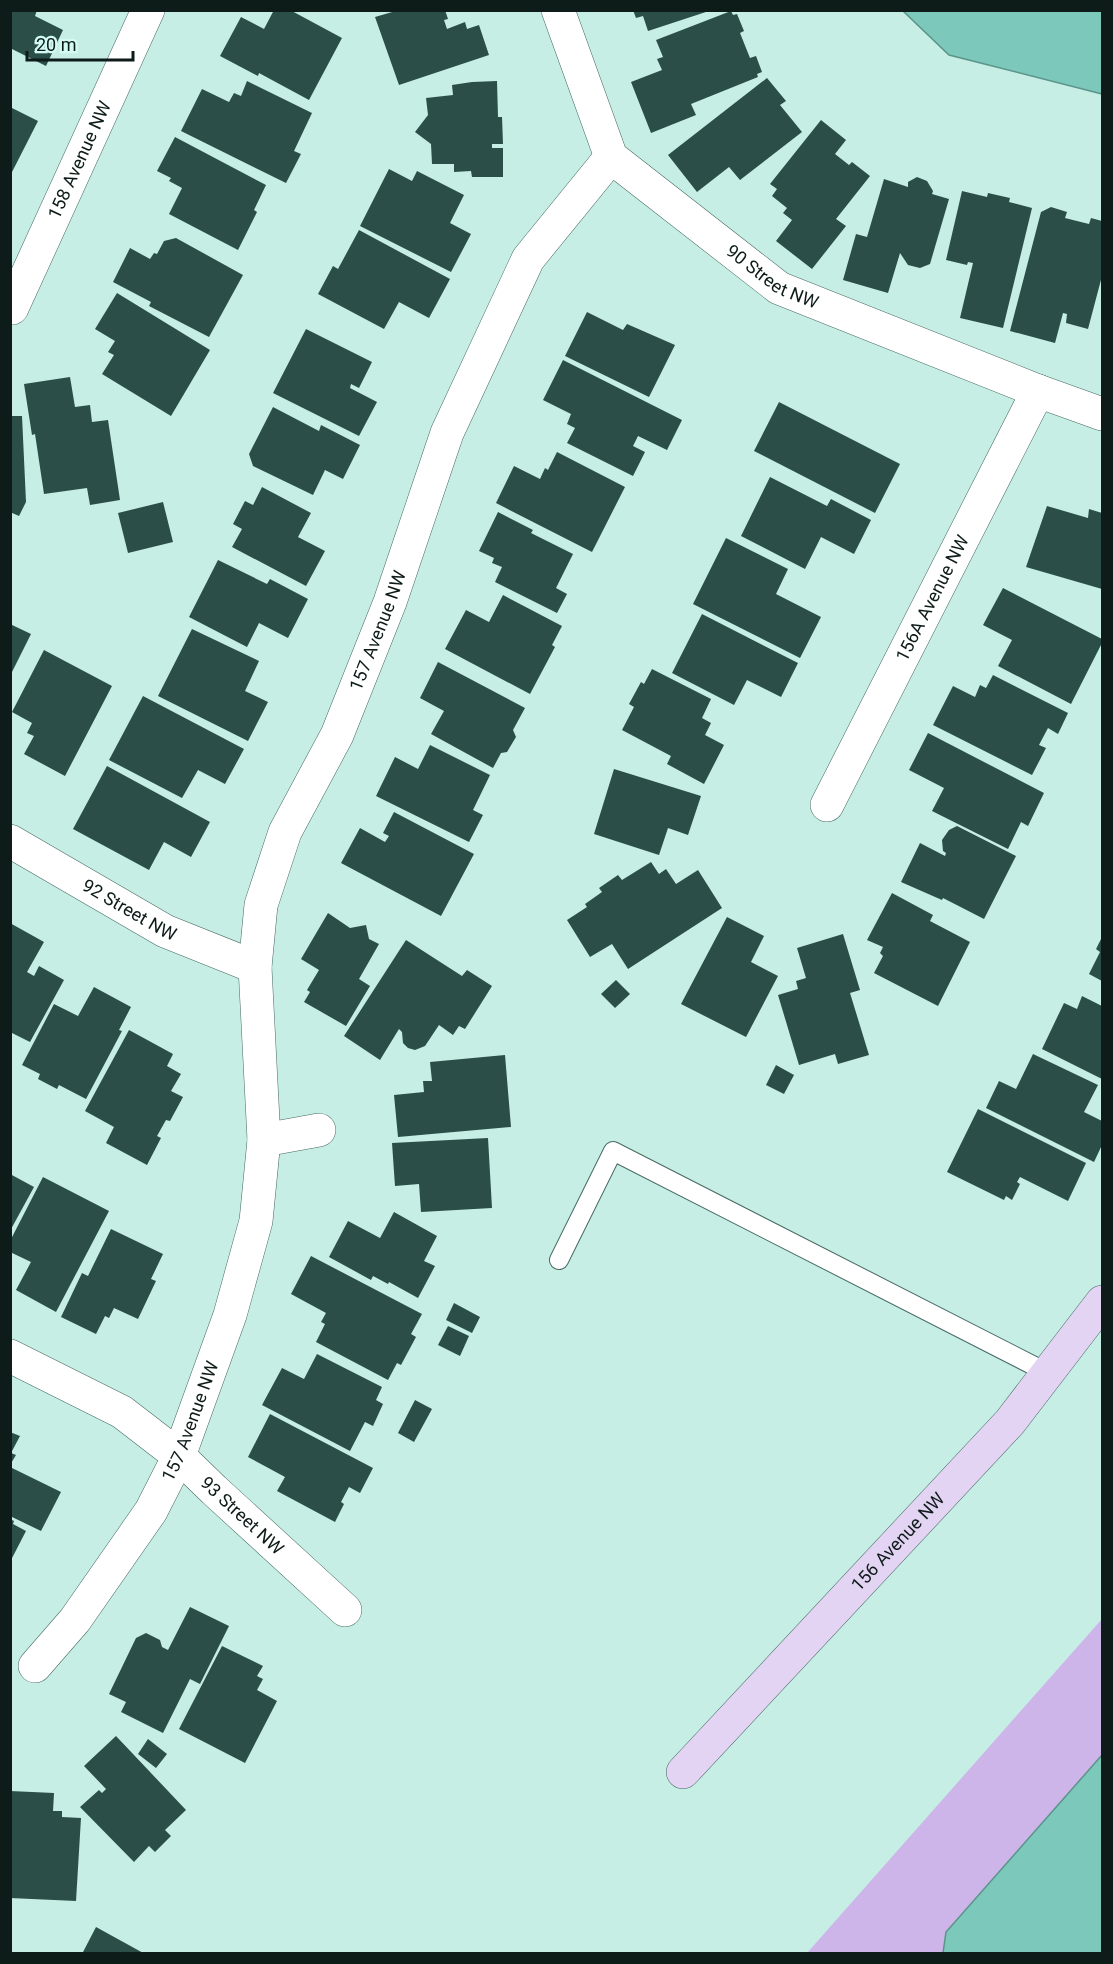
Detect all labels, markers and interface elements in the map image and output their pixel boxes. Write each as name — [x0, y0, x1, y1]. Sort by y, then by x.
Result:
scale bar — [27, 24, 134, 62]
text: 20 m — [36, 34, 76, 55]
street label: 158 Avenue NW — [43, 98, 115, 222]
street label: 90 Street NW — [722, 240, 822, 313]
street label: 156A Avenue NW — [891, 531, 973, 665]
street label: 157 Avenue NW — [345, 568, 410, 694]
street label: 92 Street NW — [79, 874, 180, 945]
street label: 157 Avenue NW — [157, 1358, 222, 1485]
street label: 93 Street NW — [196, 1472, 288, 1559]
street label: 156 Avenue NW — [847, 1488, 949, 1595]

